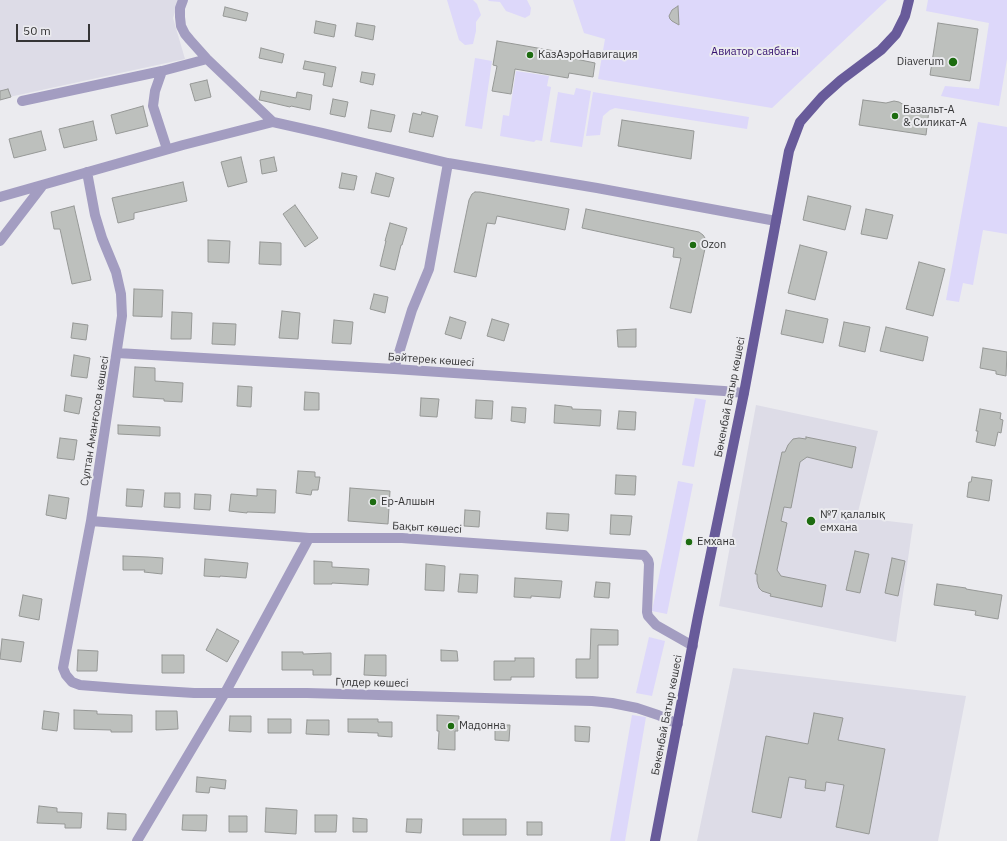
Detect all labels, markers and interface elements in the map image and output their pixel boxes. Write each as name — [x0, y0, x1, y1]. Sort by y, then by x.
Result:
scale bar — [18, 16, 92, 42]
text: 50 m — [23, 23, 51, 38]
park label: Авиатор саябағы — [711, 45, 799, 59]
place label: КазАэроНавигация — [538, 48, 638, 62]
marker: КазАэроНавигация — [525, 50, 535, 60]
place label: Diaverum — [897, 55, 944, 69]
marker: Diaverum — [947, 56, 959, 68]
place label: Базальт-А & Силикат-А — [903, 103, 967, 129]
marker: Базальт-А & Силикат-А — [890, 111, 900, 121]
place label: Ozon — [701, 238, 726, 252]
marker: Ozon — [688, 240, 698, 250]
street label: Бөкенбай Батыр көшесі — [712, 336, 748, 458]
street label: Бәйтерек көшесі — [387, 350, 475, 370]
street label: Сұлтан Аманғосов көшесі — [78, 355, 112, 487]
place label: Ер-Алшын — [381, 495, 435, 509]
marker: Ер-Алшын — [368, 497, 378, 507]
place label: №7 қалалық емхана — [820, 508, 885, 534]
marker: №7 қалалық емхана — [805, 515, 817, 527]
street label: Бақыт көшесі — [392, 520, 462, 536]
place label: Емхана — [697, 535, 735, 549]
marker: Емхана — [684, 537, 694, 547]
street label: Бөкенбай Батыр көшесі — [649, 654, 685, 776]
street label: Гүлдер көшесі — [335, 676, 409, 690]
place label: Мадонна — [459, 719, 506, 733]
marker: Мадонна — [446, 721, 456, 731]

